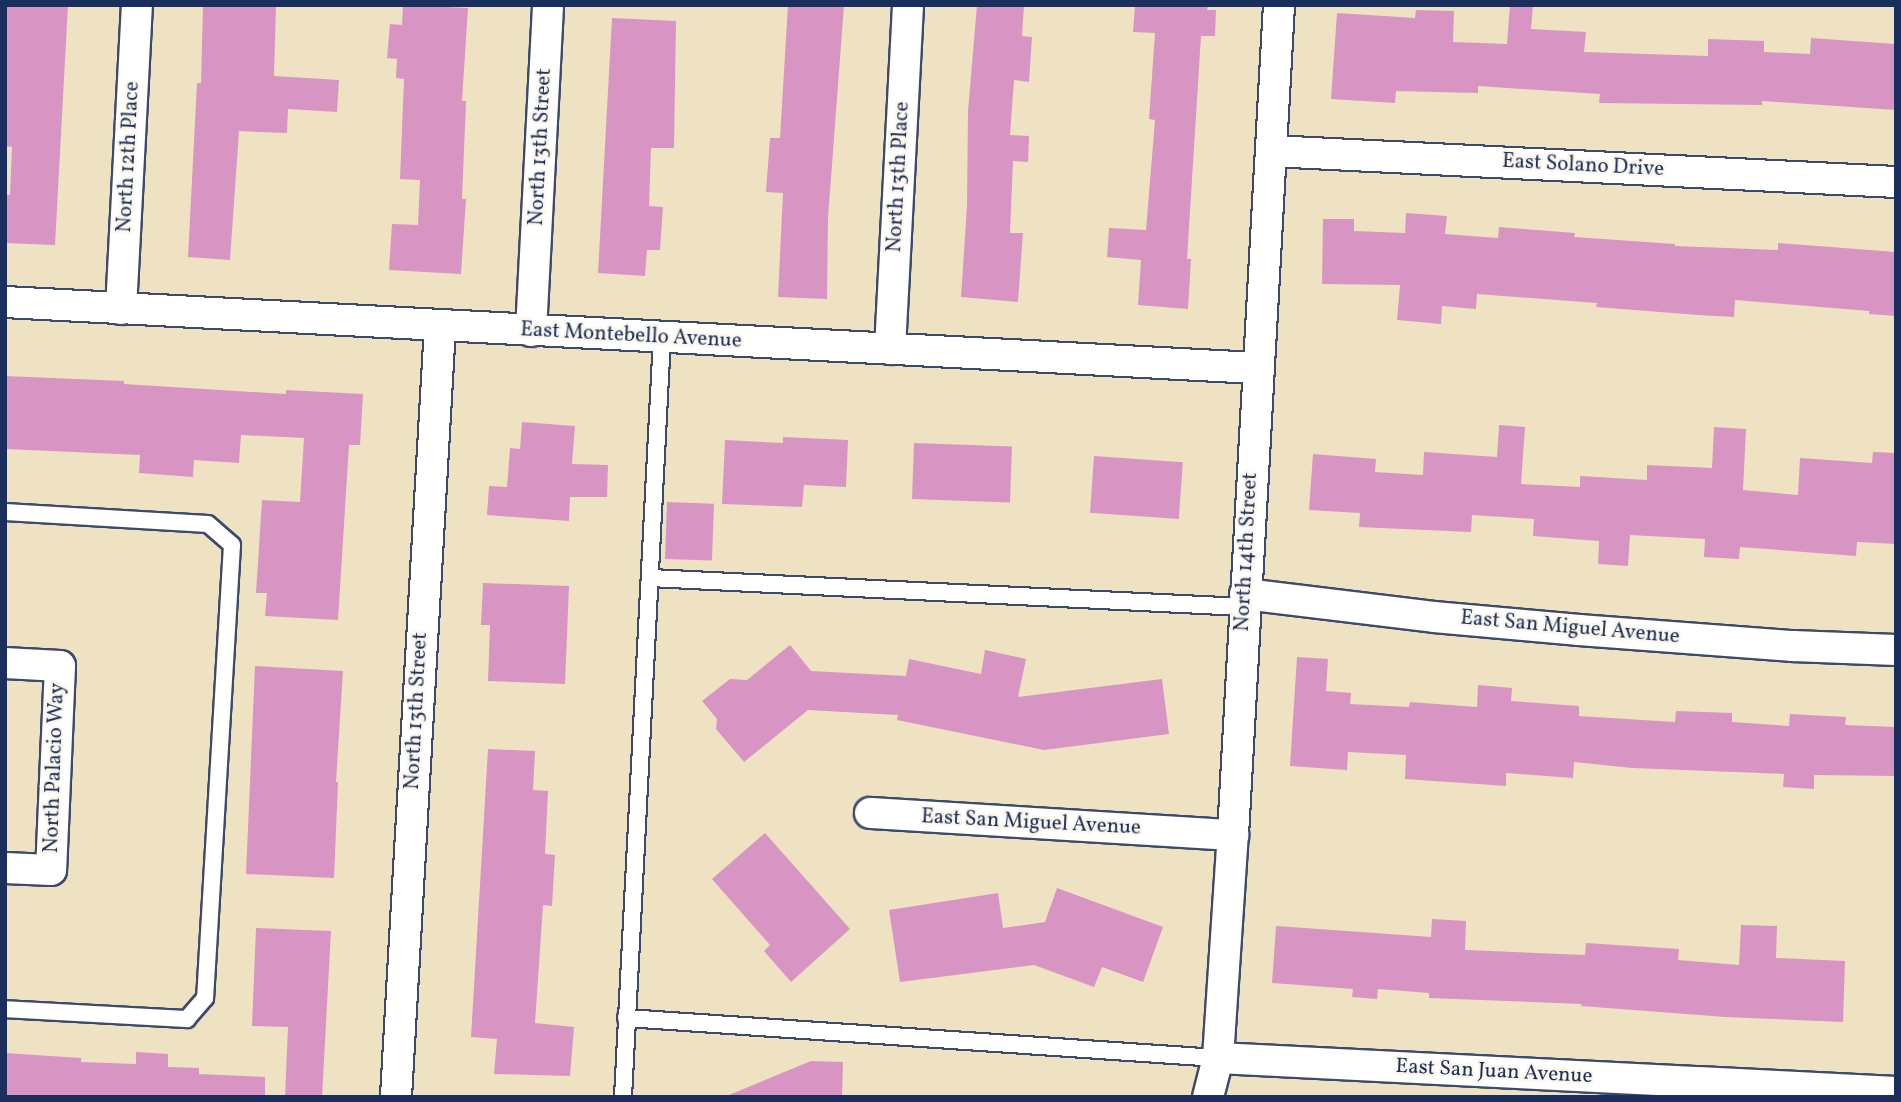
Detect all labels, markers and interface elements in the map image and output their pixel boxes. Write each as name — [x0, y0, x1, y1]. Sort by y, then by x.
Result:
street label: North 13th Street — [524, 68, 558, 226]
street label: North 12th Place — [112, 81, 146, 233]
street label: North 13th Place — [882, 101, 916, 253]
street label: East Solano Drive — [1501, 149, 1665, 183]
street label: East Montebello Avenue — [520, 318, 742, 354]
street label: North 14th Street — [1230, 472, 1264, 632]
street label: East San Miguel Avenue — [1459, 606, 1681, 650]
street label: North 13th Street — [400, 632, 434, 790]
street label: North Palacio Way — [39, 682, 71, 854]
street label: East San Miguel Avenue — [920, 805, 1142, 841]
street label: East San Juan Avenue — [1395, 1054, 1593, 1090]

